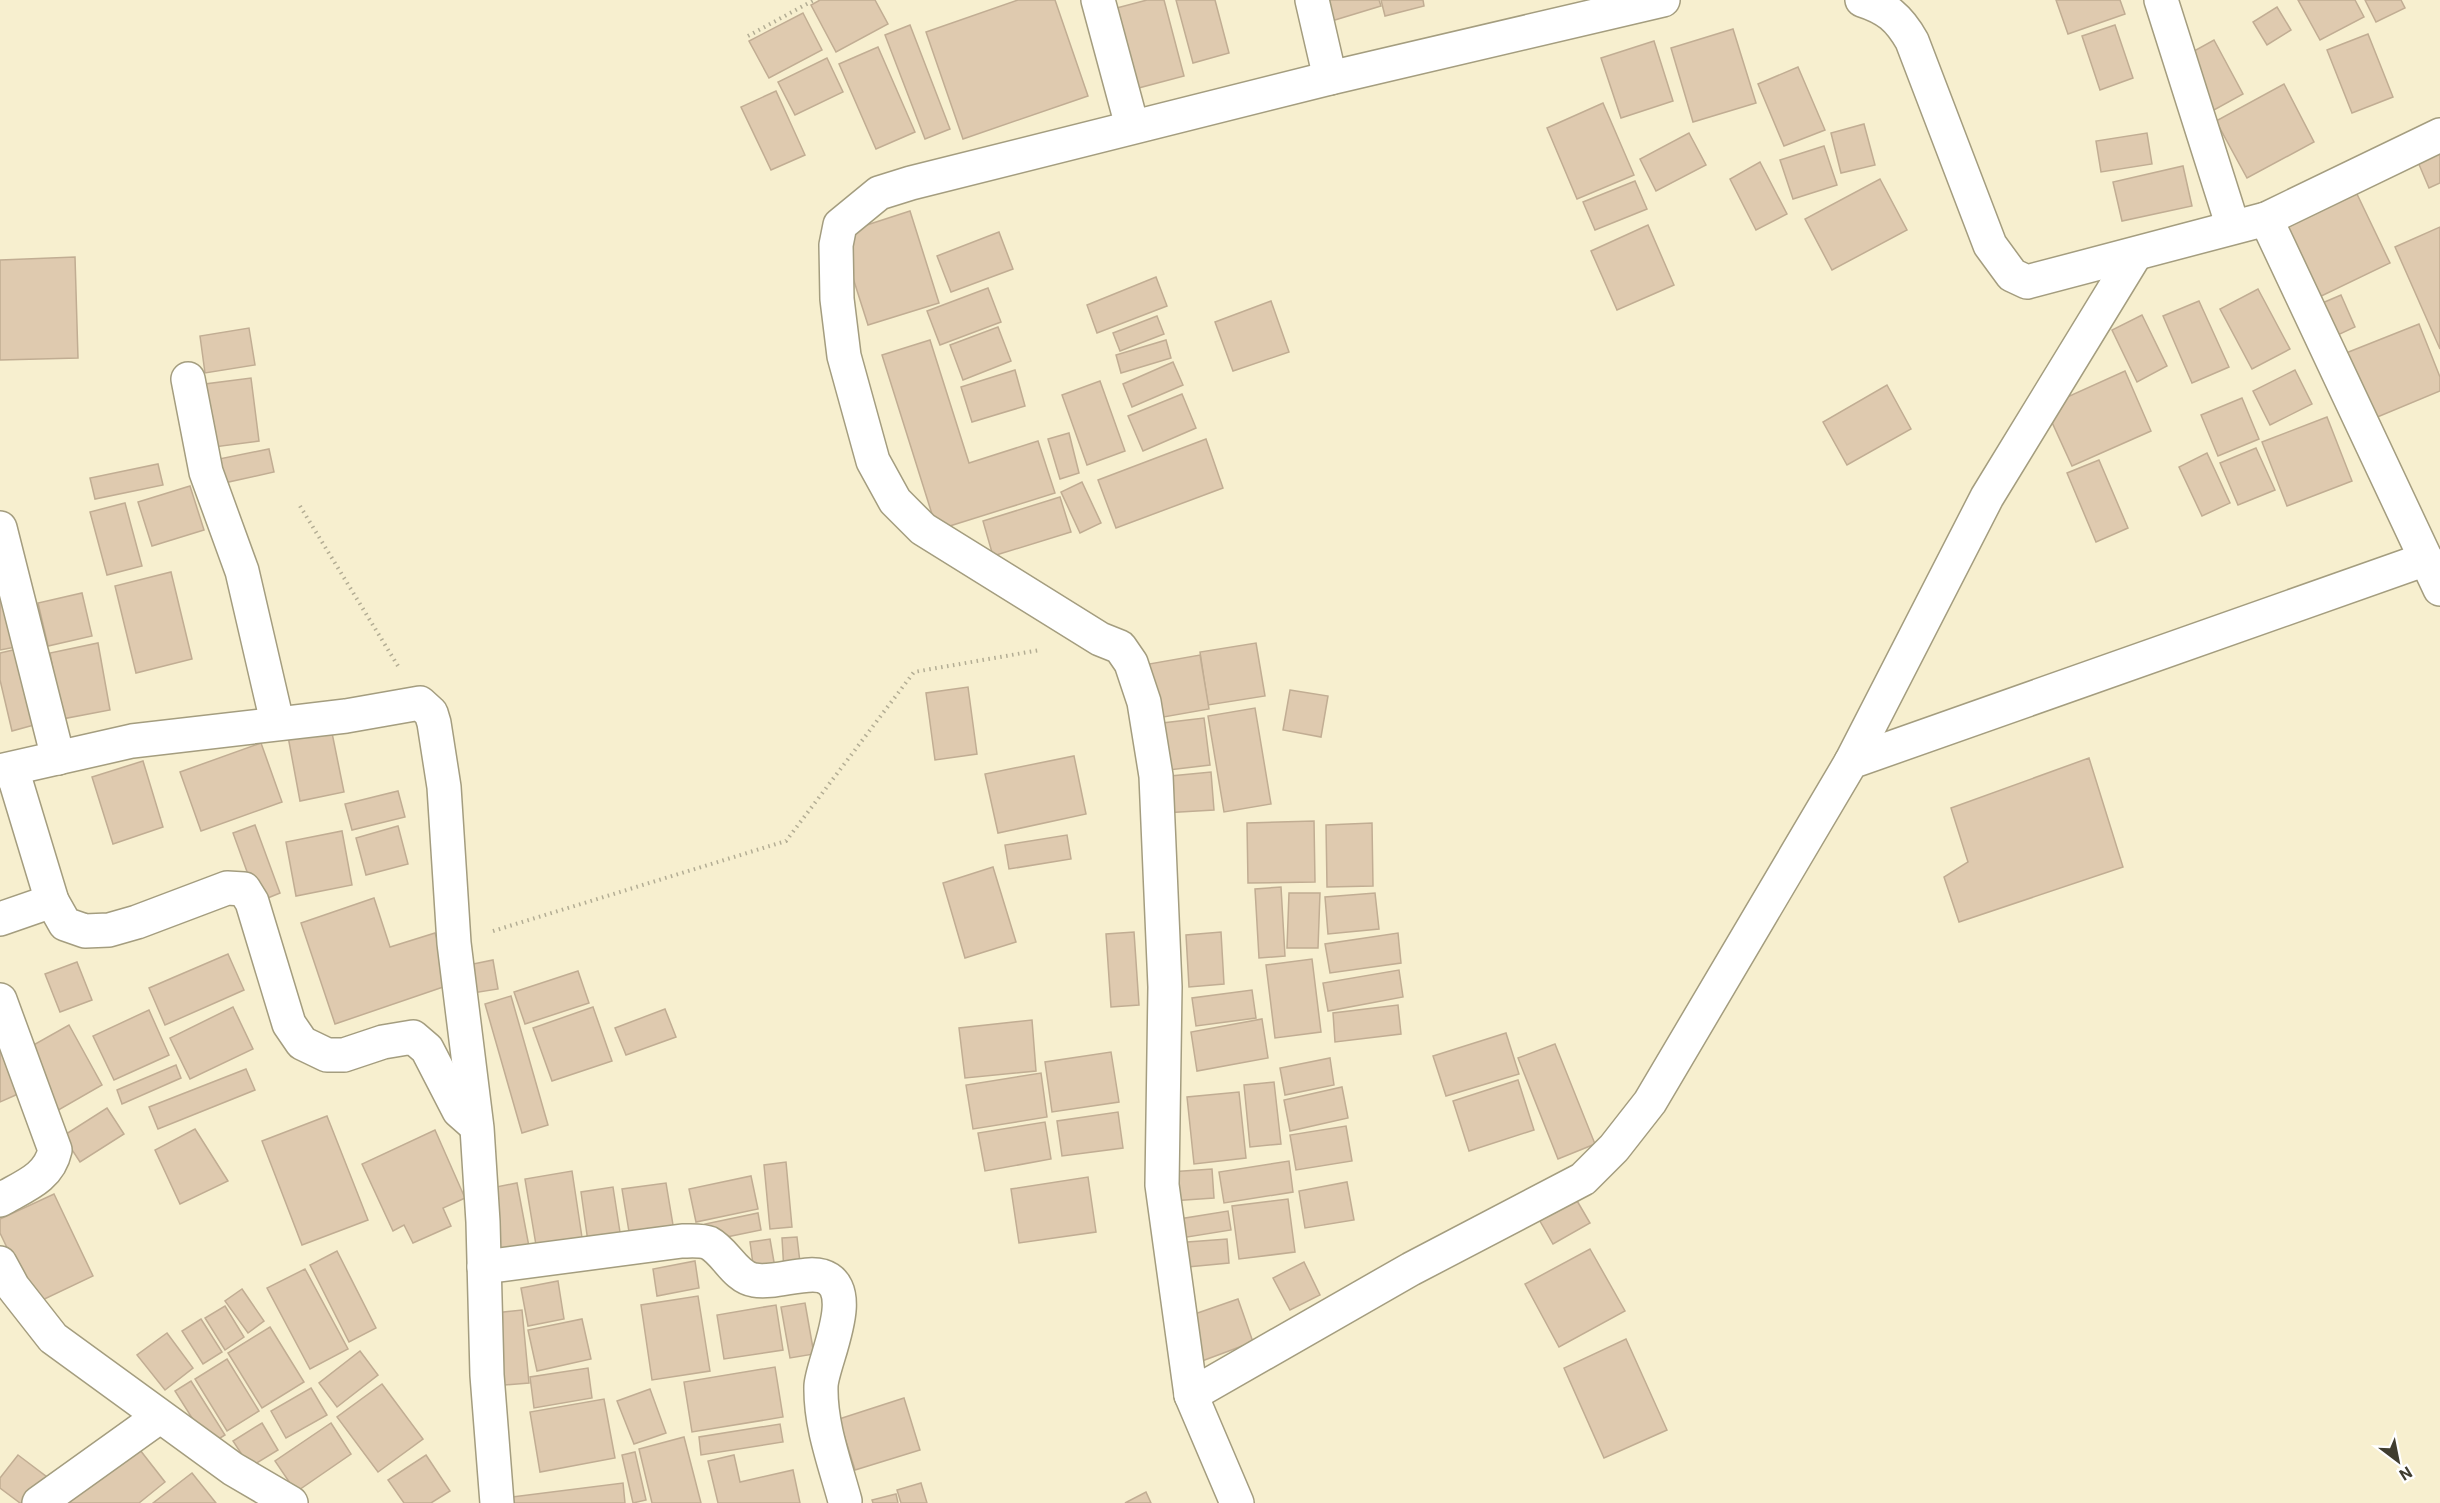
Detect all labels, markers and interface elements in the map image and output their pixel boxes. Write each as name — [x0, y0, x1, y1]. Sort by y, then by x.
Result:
north arrow — [2368, 1431, 2428, 1491]
text: N — [2396, 1462, 2416, 1484]

